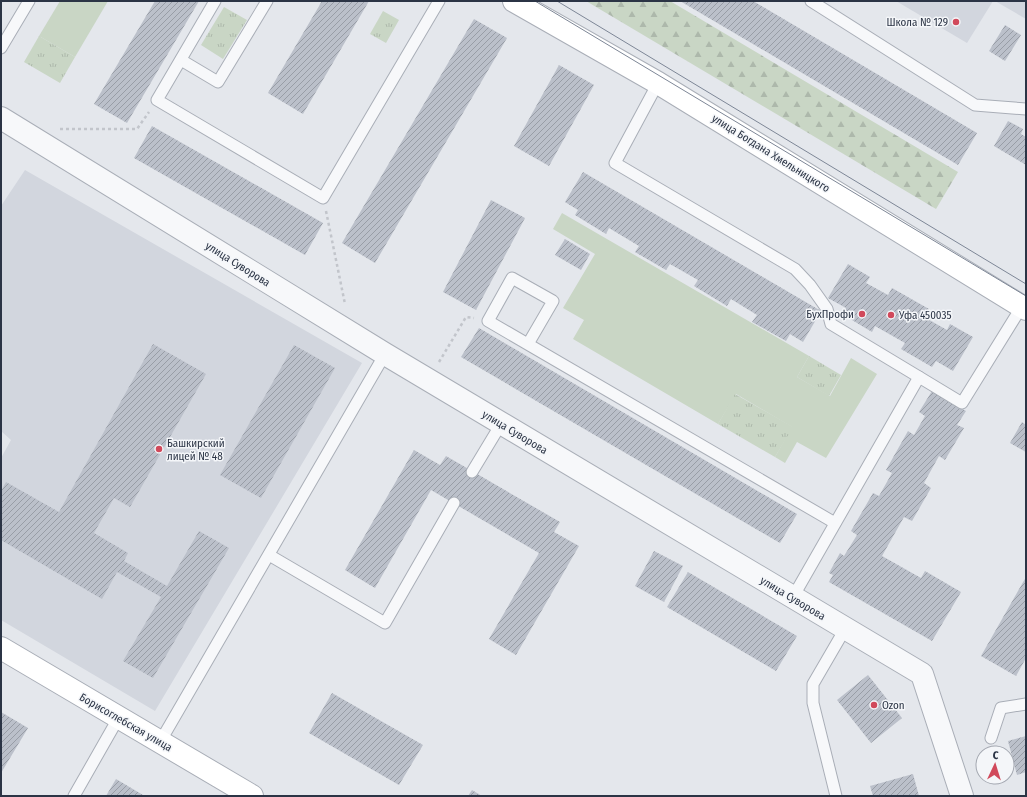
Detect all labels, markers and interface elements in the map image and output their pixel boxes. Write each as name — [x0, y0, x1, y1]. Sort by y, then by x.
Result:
place label: Школа № 129 — [887, 16, 948, 29]
marker: Школа № 129 — [951, 17, 961, 27]
street label: улица Богдана Хмельницкого — [709, 112, 832, 195]
street label: улица Суворова — [203, 239, 272, 289]
place label: БухПрофи — [806, 308, 854, 321]
marker: БухПрофи — [857, 309, 867, 319]
place label: Уфа 450035 — [898, 309, 952, 322]
marker: Уфа 450035 — [886, 310, 896, 320]
street label: улица Суворова — [480, 408, 550, 457]
place label: Башкирский лицей № 48 — [167, 437, 225, 463]
marker: Башкирский лицей № 48 — [154, 444, 164, 454]
street label: улица Суворова — [758, 574, 828, 623]
street label: Борисоглебская улица — [77, 691, 174, 754]
place label: Ozon — [882, 699, 905, 712]
marker: Ozon — [869, 700, 879, 710]
north arrow — [975, 745, 1015, 785]
text: С — [992, 749, 999, 762]

